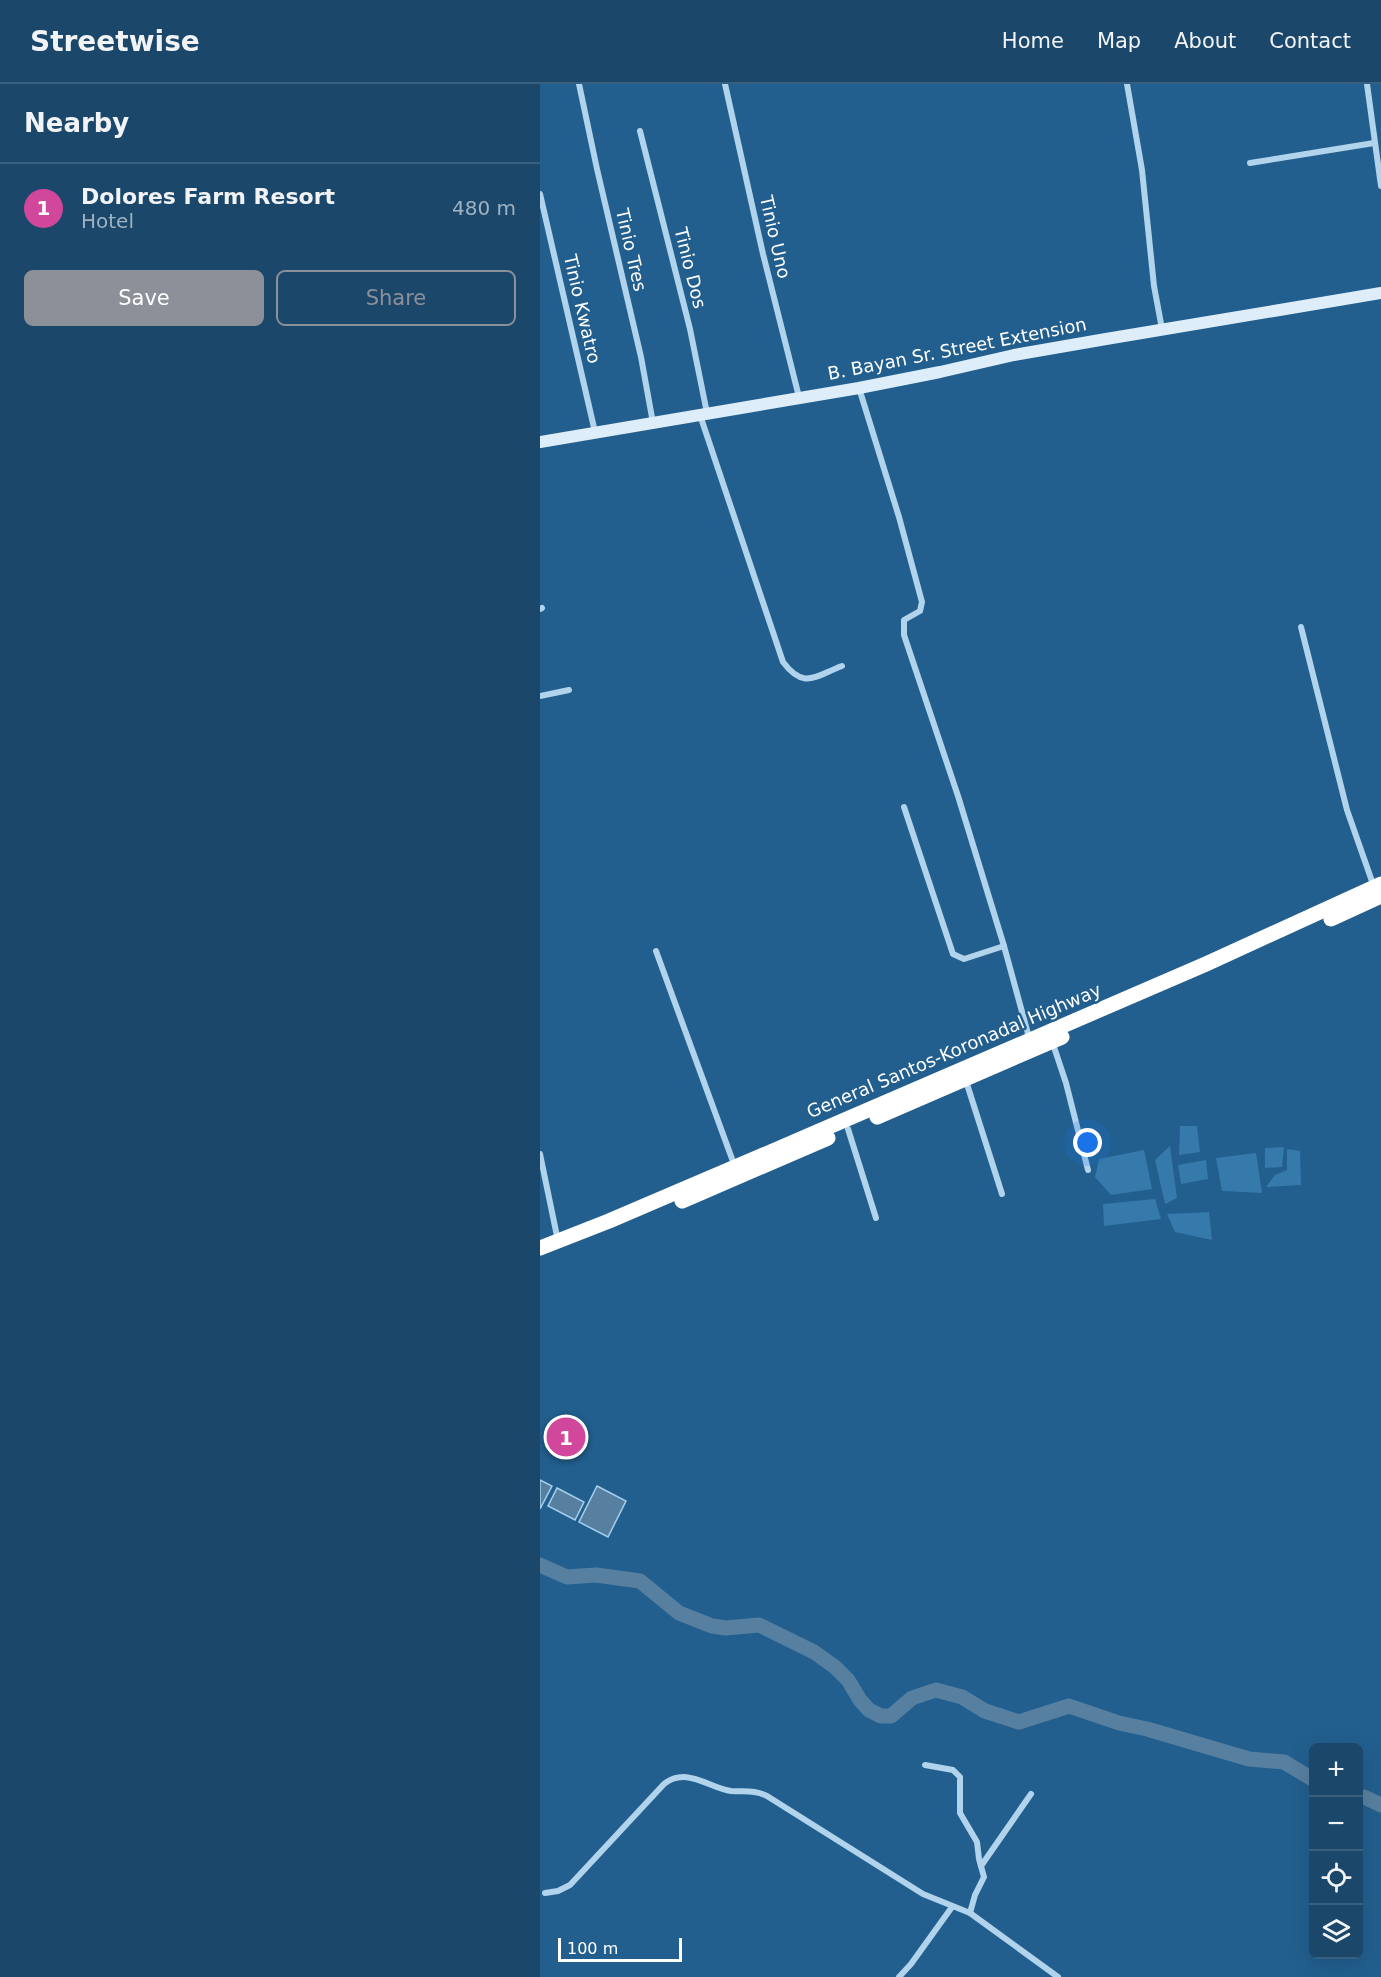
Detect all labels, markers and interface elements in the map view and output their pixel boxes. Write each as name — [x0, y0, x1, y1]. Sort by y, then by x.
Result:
text: Streetwise — [30, 25, 200, 58]
text: Home — [1002, 29, 1064, 53]
text: Map — [1097, 29, 1141, 53]
text: About — [1174, 29, 1236, 53]
text: Contact — [1269, 29, 1351, 53]
text: Nearby — [24, 108, 129, 138]
text: Dolores Farm Resort — [81, 184, 335, 209]
street label: Tinio Uno — [756, 193, 795, 280]
text: 1 — [37, 196, 50, 220]
text: 480 m — [452, 196, 516, 220]
street label: Tinio Tres — [612, 205, 651, 293]
text: Hotel — [81, 209, 134, 233]
street label: Tinio Dos — [670, 224, 711, 311]
street label: Tinio Kwatro — [560, 251, 605, 365]
button: Save — [24, 270, 264, 326]
button: Share — [276, 270, 516, 326]
street label: B. Bayan Sr. Street Extension — [826, 313, 1088, 384]
street label: General Santos-Koronadal Highway — [803, 979, 1104, 1122]
your location — [1073, 1128, 1102, 1157]
pin: 1 — [546, 1414, 586, 1460]
map controls — [1309, 1743, 1363, 1959]
button: + — [1309, 1743, 1363, 1797]
button: − — [1309, 1797, 1363, 1851]
button: locate — [1309, 1851, 1363, 1905]
button: layers — [1309, 1905, 1363, 1959]
scale bar — [558, 1935, 682, 1962]
text: 100 m — [567, 1939, 618, 1958]

